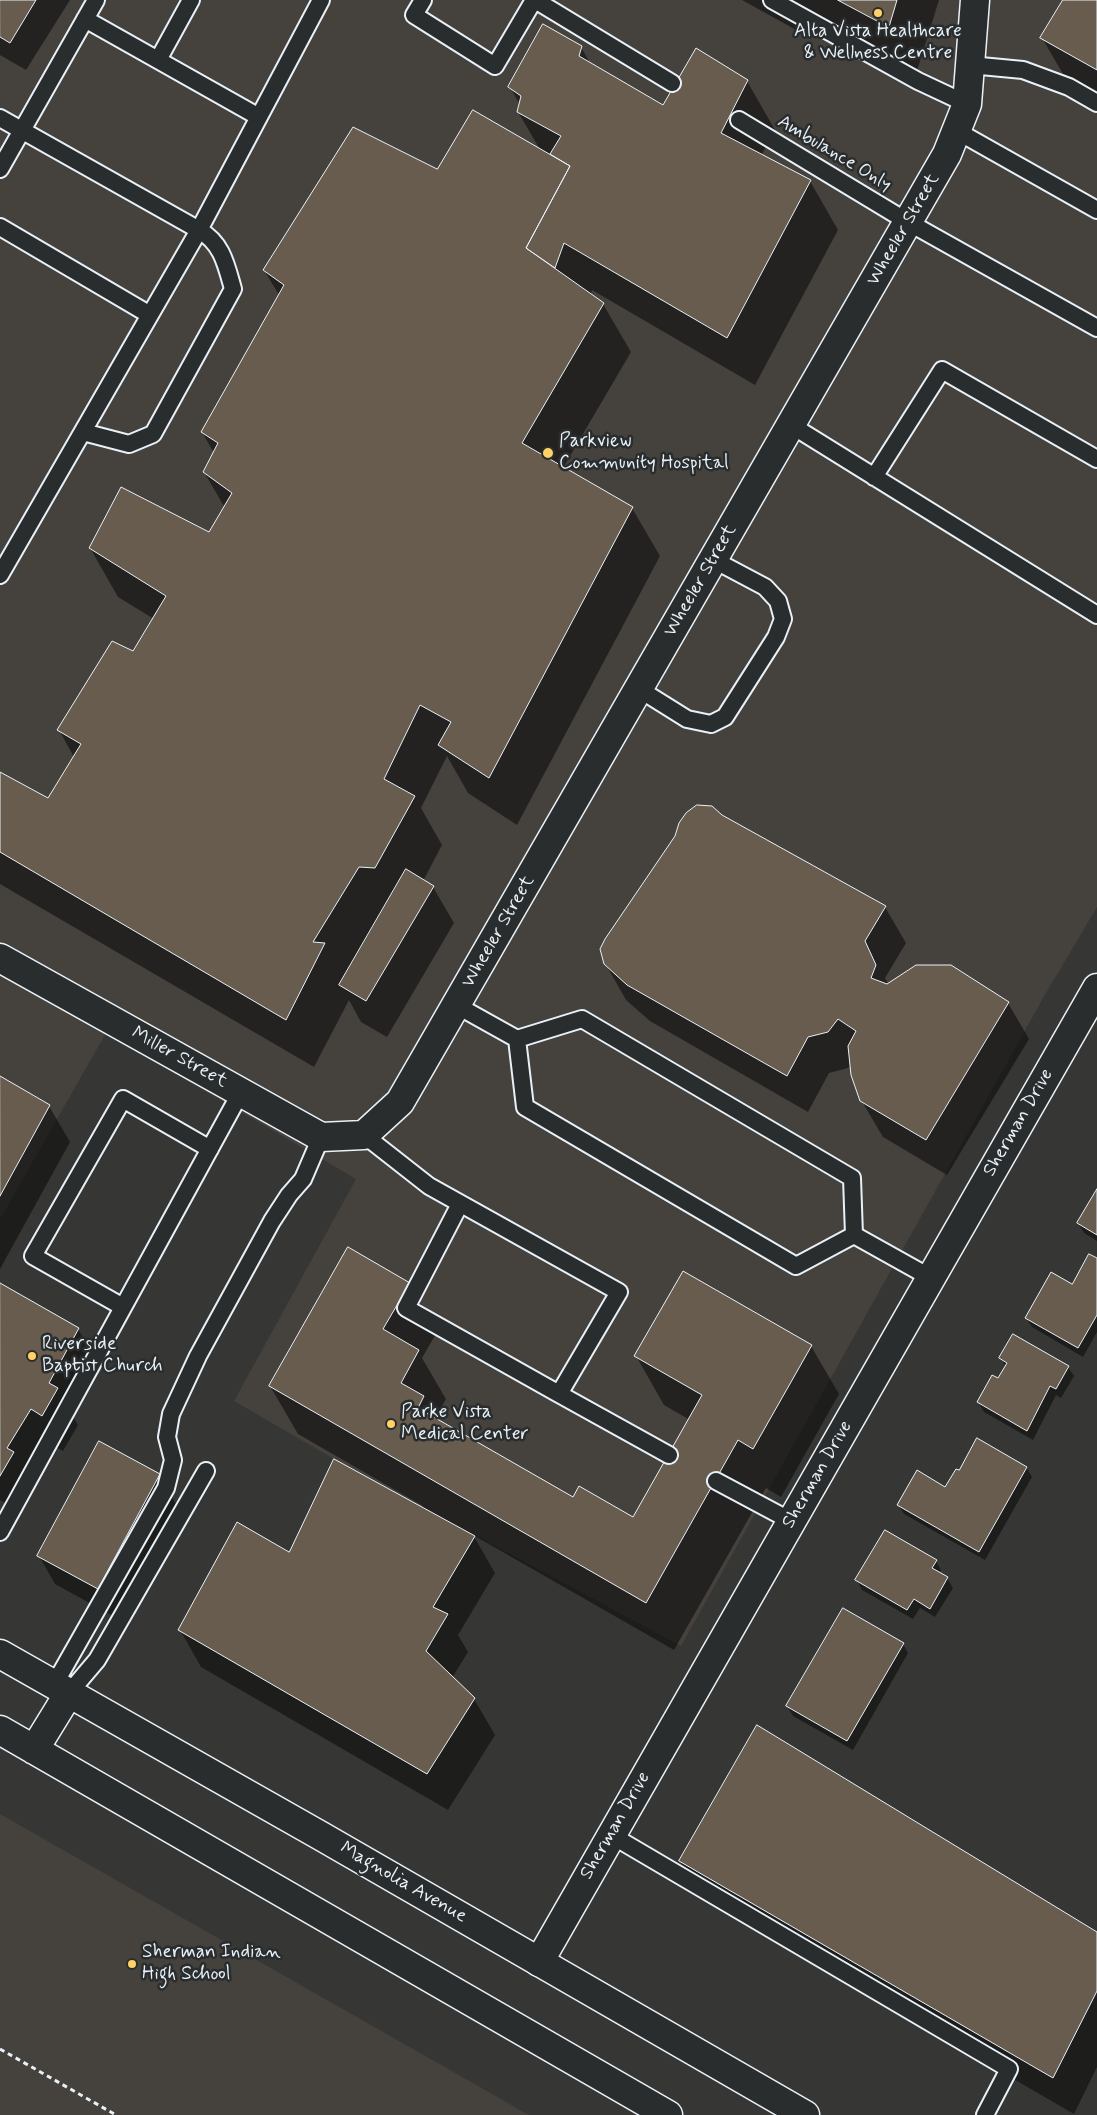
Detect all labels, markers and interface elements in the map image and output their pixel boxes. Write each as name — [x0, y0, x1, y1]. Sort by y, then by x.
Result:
marker: Alta Vista Healthcare & Wellness Centre — [872, 7, 884, 19]
place label: Alta Vista Healthcare & Wellness Centre — [794, 21, 962, 65]
street label: Ambulance Only — [773, 111, 895, 197]
street label: Wheeler Street — [863, 170, 945, 290]
place label: Parkview Community Hospital — [559, 431, 729, 475]
marker: Parkview Community Hospital — [541, 446, 555, 460]
street label: Wheeler Street — [660, 521, 742, 641]
street label: Wheeler Street — [458, 872, 540, 992]
street label: Miller Street — [127, 1022, 231, 1094]
street label: Sherman Drive — [979, 1065, 1059, 1181]
place label: Riverside Baptist Church — [42, 1334, 163, 1378]
marker: Riverside Baptist Church — [26, 1350, 38, 1362]
place label: Parke Vista Medical Center — [401, 1402, 529, 1446]
street label: Sherman Drive — [778, 1417, 858, 1533]
marker: Parke Vista Medical Center — [385, 1418, 397, 1430]
street label: Sherman Drive — [576, 1768, 656, 1884]
street label: Magnolia Avenue — [335, 1837, 471, 1929]
place label: Sherman Indian High School — [142, 1942, 281, 1986]
marker: Sherman Indian High School — [126, 1958, 138, 1970]

